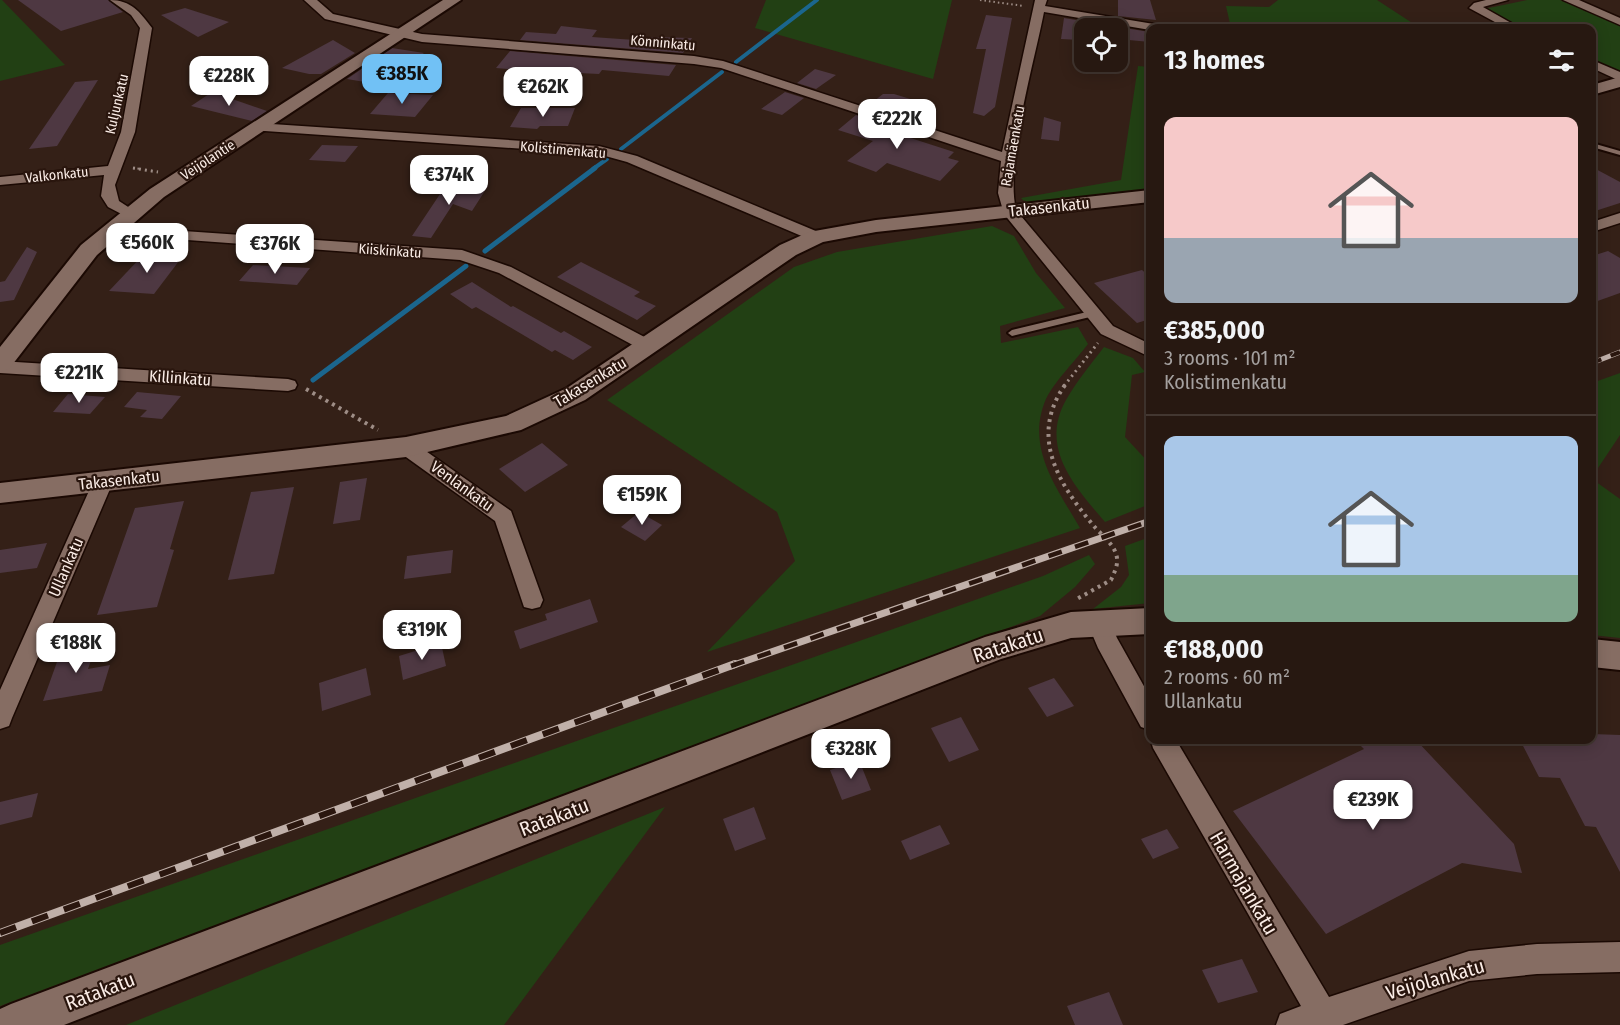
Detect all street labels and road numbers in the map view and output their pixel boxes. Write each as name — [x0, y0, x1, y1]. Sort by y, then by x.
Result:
street label: Könninkatu — [630, 32, 696, 54]
street label: Kuljunkatu — [102, 72, 132, 136]
street label: Rajamäenkatu — [998, 104, 1028, 188]
street label: Veijolantie — [178, 136, 238, 184]
street label: Kolistimenkatu — [519, 138, 607, 162]
street label: Valkonkatu — [25, 163, 89, 187]
street label: Takasenkatu — [1008, 193, 1090, 221]
street label: Kiiskinkatu — [358, 240, 422, 262]
street label: Takasenkatu — [550, 353, 630, 411]
street label: Killinkatu — [148, 366, 212, 390]
street label: Venlankatu — [427, 457, 497, 515]
street label: Takasenkatu — [78, 466, 160, 494]
street label: Ullankatu — [45, 534, 87, 600]
street label: Ratakatu — [970, 622, 1046, 668]
street label: Ratakatu — [516, 793, 592, 841]
street label: Harmajankatu — [1205, 827, 1283, 939]
street label: Veijolankatu — [1383, 953, 1487, 1005]
street label: Ratakatu — [62, 967, 138, 1015]

